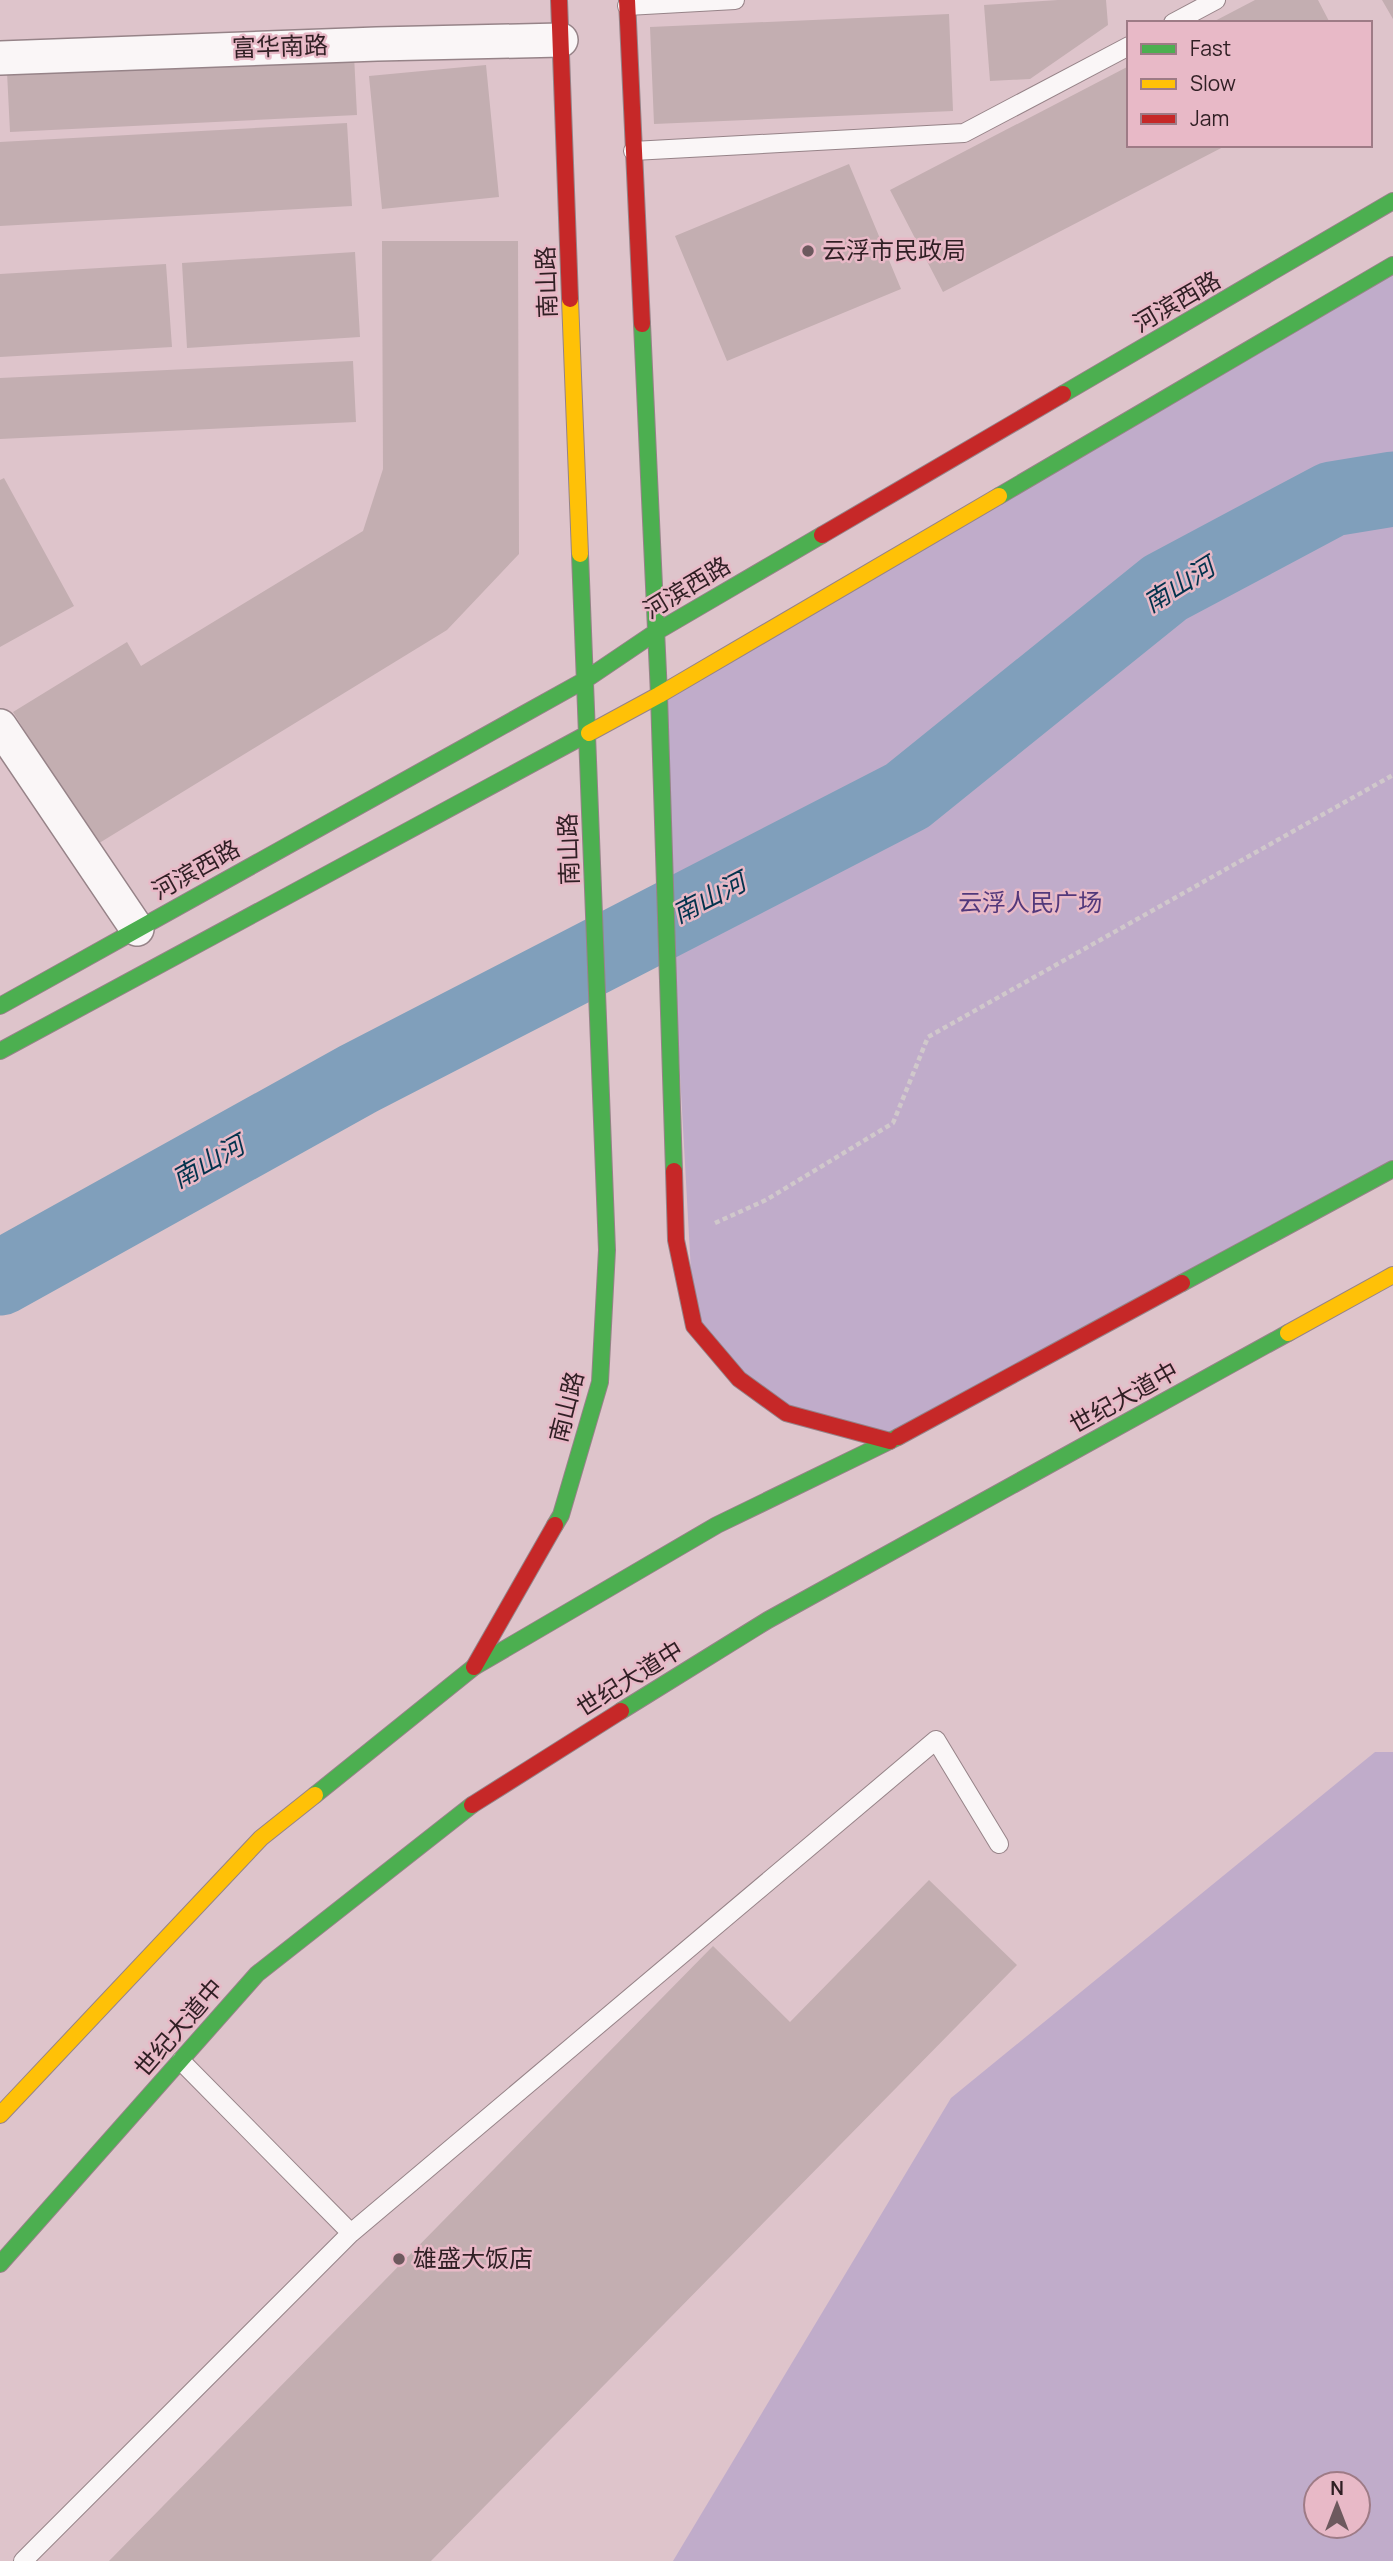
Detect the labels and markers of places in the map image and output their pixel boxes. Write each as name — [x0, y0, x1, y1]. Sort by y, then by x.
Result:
place label: 云浮市民政局 — [822, 233, 966, 266]
marker: 云浮市民政局 — [800, 243, 816, 259]
place label: 雄盛大饭店 — [413, 2241, 533, 2274]
marker: 雄盛大饭店 — [391, 2251, 407, 2267]

